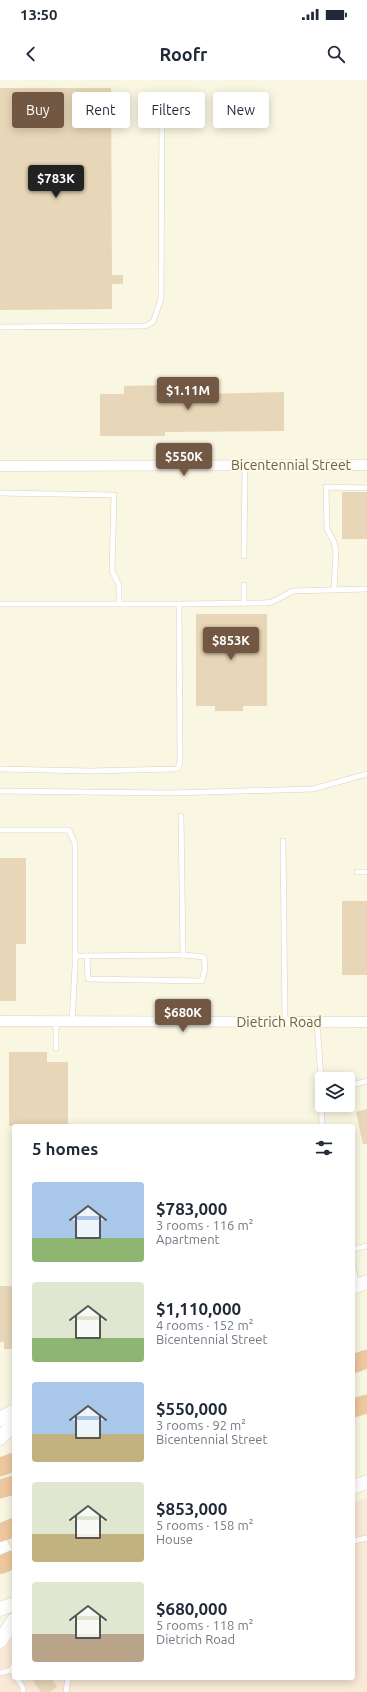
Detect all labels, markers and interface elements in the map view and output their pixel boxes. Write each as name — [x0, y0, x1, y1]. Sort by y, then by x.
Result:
text: 13:50 — [20, 6, 58, 23]
icon: back — [20, 43, 42, 65]
icon: search — [325, 43, 347, 65]
text: Roofr — [160, 44, 207, 64]
chip: Buy — [12, 92, 64, 128]
chip: Rent — [72, 92, 130, 128]
chip: Filters — [138, 92, 205, 128]
chip: New — [213, 92, 269, 128]
pin: $783K — [28, 165, 84, 199]
text: $783K — [37, 171, 75, 185]
pin: $1.11M — [155, 377, 221, 411]
text: $1.11M — [166, 383, 210, 397]
pin: $550K — [156, 443, 212, 477]
text: $550K — [165, 449, 203, 463]
street label: Bicentennial Street — [231, 457, 352, 473]
pin: $853K — [203, 627, 259, 661]
text: $853K — [212, 633, 250, 647]
pin: $680K — [155, 999, 211, 1033]
text: $680K — [164, 1005, 202, 1019]
street label: Dietrich Road — [236, 1014, 322, 1030]
map controls — [315, 1072, 355, 1112]
button: layers — [315, 1072, 355, 1112]
icon: filters — [313, 1137, 335, 1159]
text: 5 homes — [32, 1139, 98, 1158]
icon: home — [64, 1198, 112, 1246]
text: $783,000 — [156, 1199, 227, 1218]
text: 3 rooms · 116 m² — [156, 1218, 253, 1232]
text: Apartment — [156, 1232, 220, 1246]
icon: home — [64, 1298, 112, 1346]
text: $1,110,000 — [156, 1299, 241, 1318]
text: 4 rooms · 152 m² — [156, 1318, 253, 1332]
text: Bicentennial Street — [156, 1332, 268, 1346]
icon: home — [64, 1398, 112, 1446]
text: $550,000 — [156, 1399, 227, 1418]
text: 3 rooms · 92 m² — [156, 1418, 246, 1432]
text: Bicentennial Street — [156, 1432, 268, 1446]
icon: home — [64, 1498, 112, 1546]
text: $853,000 — [156, 1499, 227, 1518]
text: 5 rooms · 158 m² — [156, 1518, 253, 1532]
text: House — [156, 1532, 193, 1546]
icon: home — [64, 1598, 112, 1646]
text: $680,000 — [156, 1599, 227, 1618]
text: 5 rooms · 118 m² — [156, 1618, 253, 1632]
text: Dietrich Road — [156, 1632, 235, 1646]

